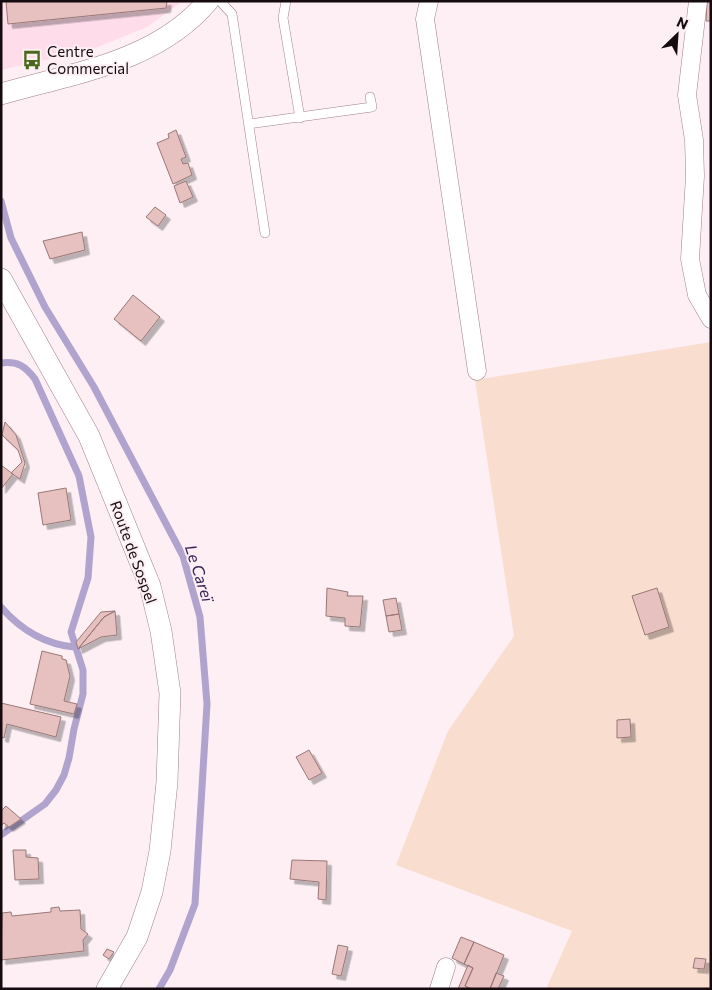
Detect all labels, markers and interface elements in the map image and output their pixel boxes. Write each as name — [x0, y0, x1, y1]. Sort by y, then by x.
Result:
north arrow — [652, 10, 702, 60]
text: N — [674, 13, 691, 33]
place label: Centre Commercial — [47, 42, 129, 77]
bus stop icon: Centre Commercial — [21, 49, 43, 71]
street label: Route de Sospel — [107, 498, 161, 606]
water label: Le Careï — [182, 542, 219, 606]

